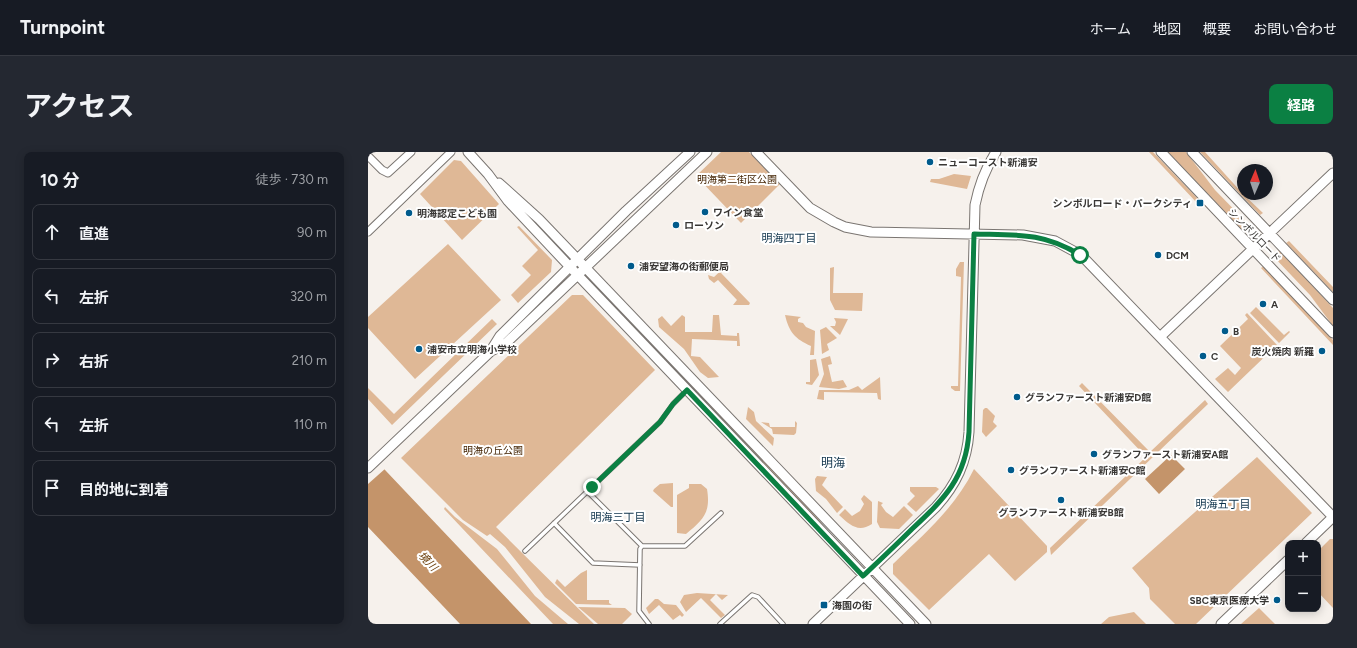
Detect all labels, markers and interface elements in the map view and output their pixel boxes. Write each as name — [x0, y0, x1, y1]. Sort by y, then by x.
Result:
text: Turnpoint — [20, 16, 105, 39]
text: ホーム — [1089, 21, 1131, 38]
text: 地図 — [1153, 21, 1181, 38]
text: 概要 — [1203, 21, 1231, 38]
text: お問い合わせ — [1253, 21, 1337, 38]
button: 経路 — [1269, 84, 1333, 124]
text: アクセス — [24, 89, 135, 123]
place label: ニューコースト新浦安 — [938, 156, 1038, 169]
marker: ニューコースト新浦安 — [925, 157, 935, 167]
north arrow — [1237, 164, 1273, 200]
text: 10 分 — [40, 170, 79, 190]
text: 徒歩 · 730 m — [256, 172, 328, 187]
park label: 明海第二街区公園 — [697, 173, 777, 186]
place label: シンボルロード・パークシティ — [1053, 197, 1192, 210]
marker: シンボルロード・パークシティ — [1195, 198, 1205, 208]
place label: ワイン食堂 — [713, 206, 763, 219]
street label: シンボルロード — [1226, 206, 1284, 265]
place label: 明海認定こども園 — [417, 207, 497, 220]
marker: ワイン食堂 — [700, 207, 710, 217]
marker: 明海認定こども園 — [404, 208, 414, 218]
place label: ローソン — [684, 219, 724, 232]
marker: ローソン — [671, 220, 681, 230]
icon: ahead — [41, 221, 63, 243]
text: 直進 — [79, 225, 109, 243]
text: 90 m — [297, 225, 327, 240]
district label: 明海四丁目 — [762, 232, 817, 245]
route start — [1071, 246, 1089, 264]
place label: DCM — [1166, 249, 1189, 262]
marker: DCM — [1153, 250, 1163, 260]
place label: 浦安望海の街郵便局 — [639, 260, 729, 273]
marker: 浦安望海の街郵便局 — [626, 261, 636, 271]
icon: left — [41, 285, 63, 307]
text: 左折 — [79, 289, 109, 307]
text: 320 m — [290, 289, 327, 304]
place label: A — [1271, 298, 1279, 311]
marker: A — [1258, 299, 1268, 309]
place label: B — [1233, 325, 1239, 338]
marker: B — [1220, 326, 1230, 336]
place label: 浦安市立明海小学校 — [427, 343, 517, 356]
marker: 浦安市立明海小学校 — [414, 344, 424, 354]
place label: 炭火焼肉 新羅 — [1252, 345, 1314, 358]
marker: 炭火焼肉 新羅 — [1317, 346, 1327, 356]
icon: right — [41, 349, 63, 371]
place label: C — [1211, 350, 1218, 363]
marker: C — [1198, 351, 1208, 361]
text: 右折 — [79, 353, 109, 371]
text: 210 m — [292, 353, 327, 368]
place label: グランファースト新浦安D館 — [1025, 391, 1151, 404]
marker: グランファースト新浦安D館 — [1012, 392, 1022, 402]
icon: left — [41, 413, 63, 435]
text: 左折 — [79, 417, 109, 435]
text: 110 m — [294, 417, 327, 432]
park label: 明海の丘公園 — [463, 444, 523, 457]
place label: グランファースト新浦安A館 — [1102, 448, 1228, 461]
marker: グランファースト新浦安A館 — [1089, 449, 1099, 459]
district label: 明海 — [821, 456, 845, 470]
place label: グランファースト新浦安C館 — [1019, 464, 1145, 477]
marker: グランファースト新浦安C館 — [1006, 465, 1016, 475]
icon: arrive — [41, 477, 63, 499]
route end — [583, 478, 601, 496]
text: 目的地に到着 — [79, 481, 169, 499]
marker: グランファースト新浦安B館 — [1056, 495, 1066, 505]
district label: 明海五丁目 — [1196, 498, 1251, 511]
place label: グランファースト新浦安B館 — [998, 506, 1124, 519]
district label: 明海三丁目 — [591, 511, 646, 524]
map controls — [1285, 540, 1321, 612]
button: + — [1285, 540, 1321, 576]
water label: 境川 — [415, 549, 441, 574]
button: − — [1285, 576, 1321, 612]
place label: SBC東京医療大学 — [1190, 594, 1269, 607]
marker: SBC東京医療大学 — [1272, 595, 1282, 605]
place label: 海園の街 — [832, 599, 872, 612]
marker: 海園の街 — [819, 600, 829, 610]

